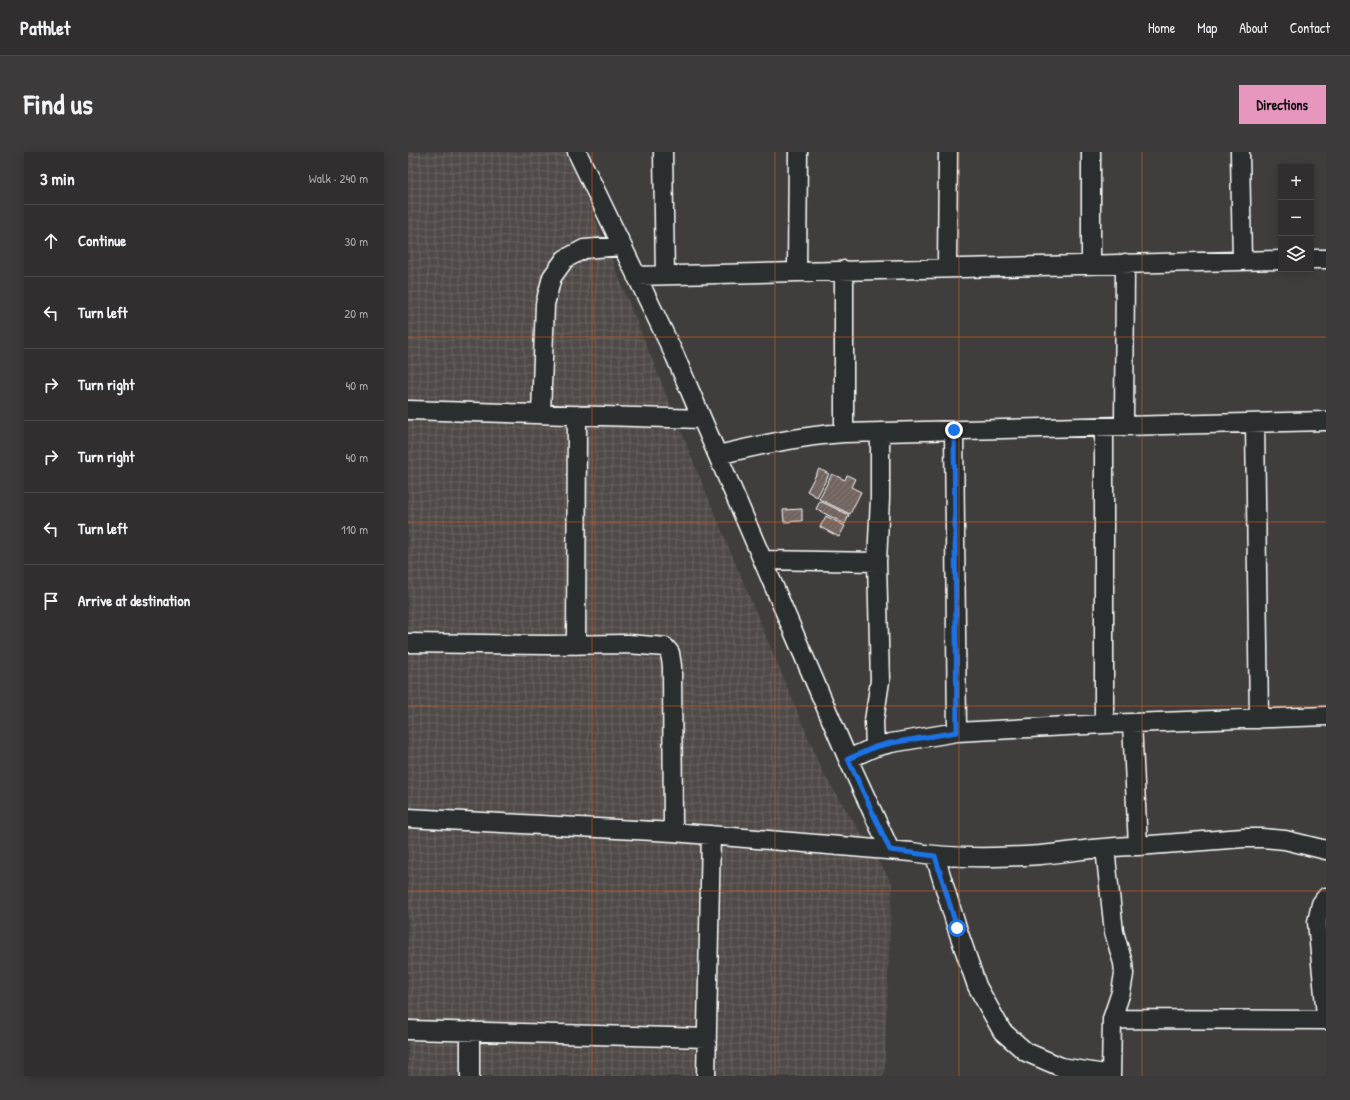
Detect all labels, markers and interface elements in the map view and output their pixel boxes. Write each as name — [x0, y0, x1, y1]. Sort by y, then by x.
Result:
text: Pathlet — [20, 15, 70, 41]
text: Home — [1148, 18, 1175, 37]
text: Map — [1197, 18, 1217, 37]
text: About — [1239, 18, 1268, 37]
text: Contact — [1290, 18, 1330, 37]
text: Find us — [24, 85, 93, 123]
button: Directions — [1239, 85, 1326, 124]
map controls — [1278, 164, 1314, 272]
button: + — [1278, 164, 1314, 200]
text: 3 min — [40, 167, 75, 190]
text: Walk · 240 m — [309, 169, 368, 187]
button: − — [1278, 200, 1314, 236]
icon: ahead — [40, 230, 62, 252]
text: Continue — [78, 230, 126, 251]
text: 30 m — [345, 232, 368, 250]
button: layers — [1278, 236, 1314, 272]
icon: left — [40, 302, 62, 324]
text: Turn left — [78, 302, 128, 323]
text: 20 m — [344, 304, 368, 322]
icon: right — [40, 374, 62, 396]
text: Turn right — [78, 374, 134, 395]
text: 40 m — [345, 376, 368, 394]
route end — [945, 421, 963, 439]
icon: right — [40, 446, 62, 468]
text: Turn right — [78, 446, 134, 467]
text: 40 m — [345, 448, 368, 466]
icon: left — [40, 518, 62, 540]
text: Turn left — [78, 518, 128, 539]
text: 110 m — [341, 520, 368, 538]
icon: arrive — [40, 590, 62, 612]
text: Arrive at destination — [78, 590, 190, 611]
route start — [948, 919, 966, 937]

